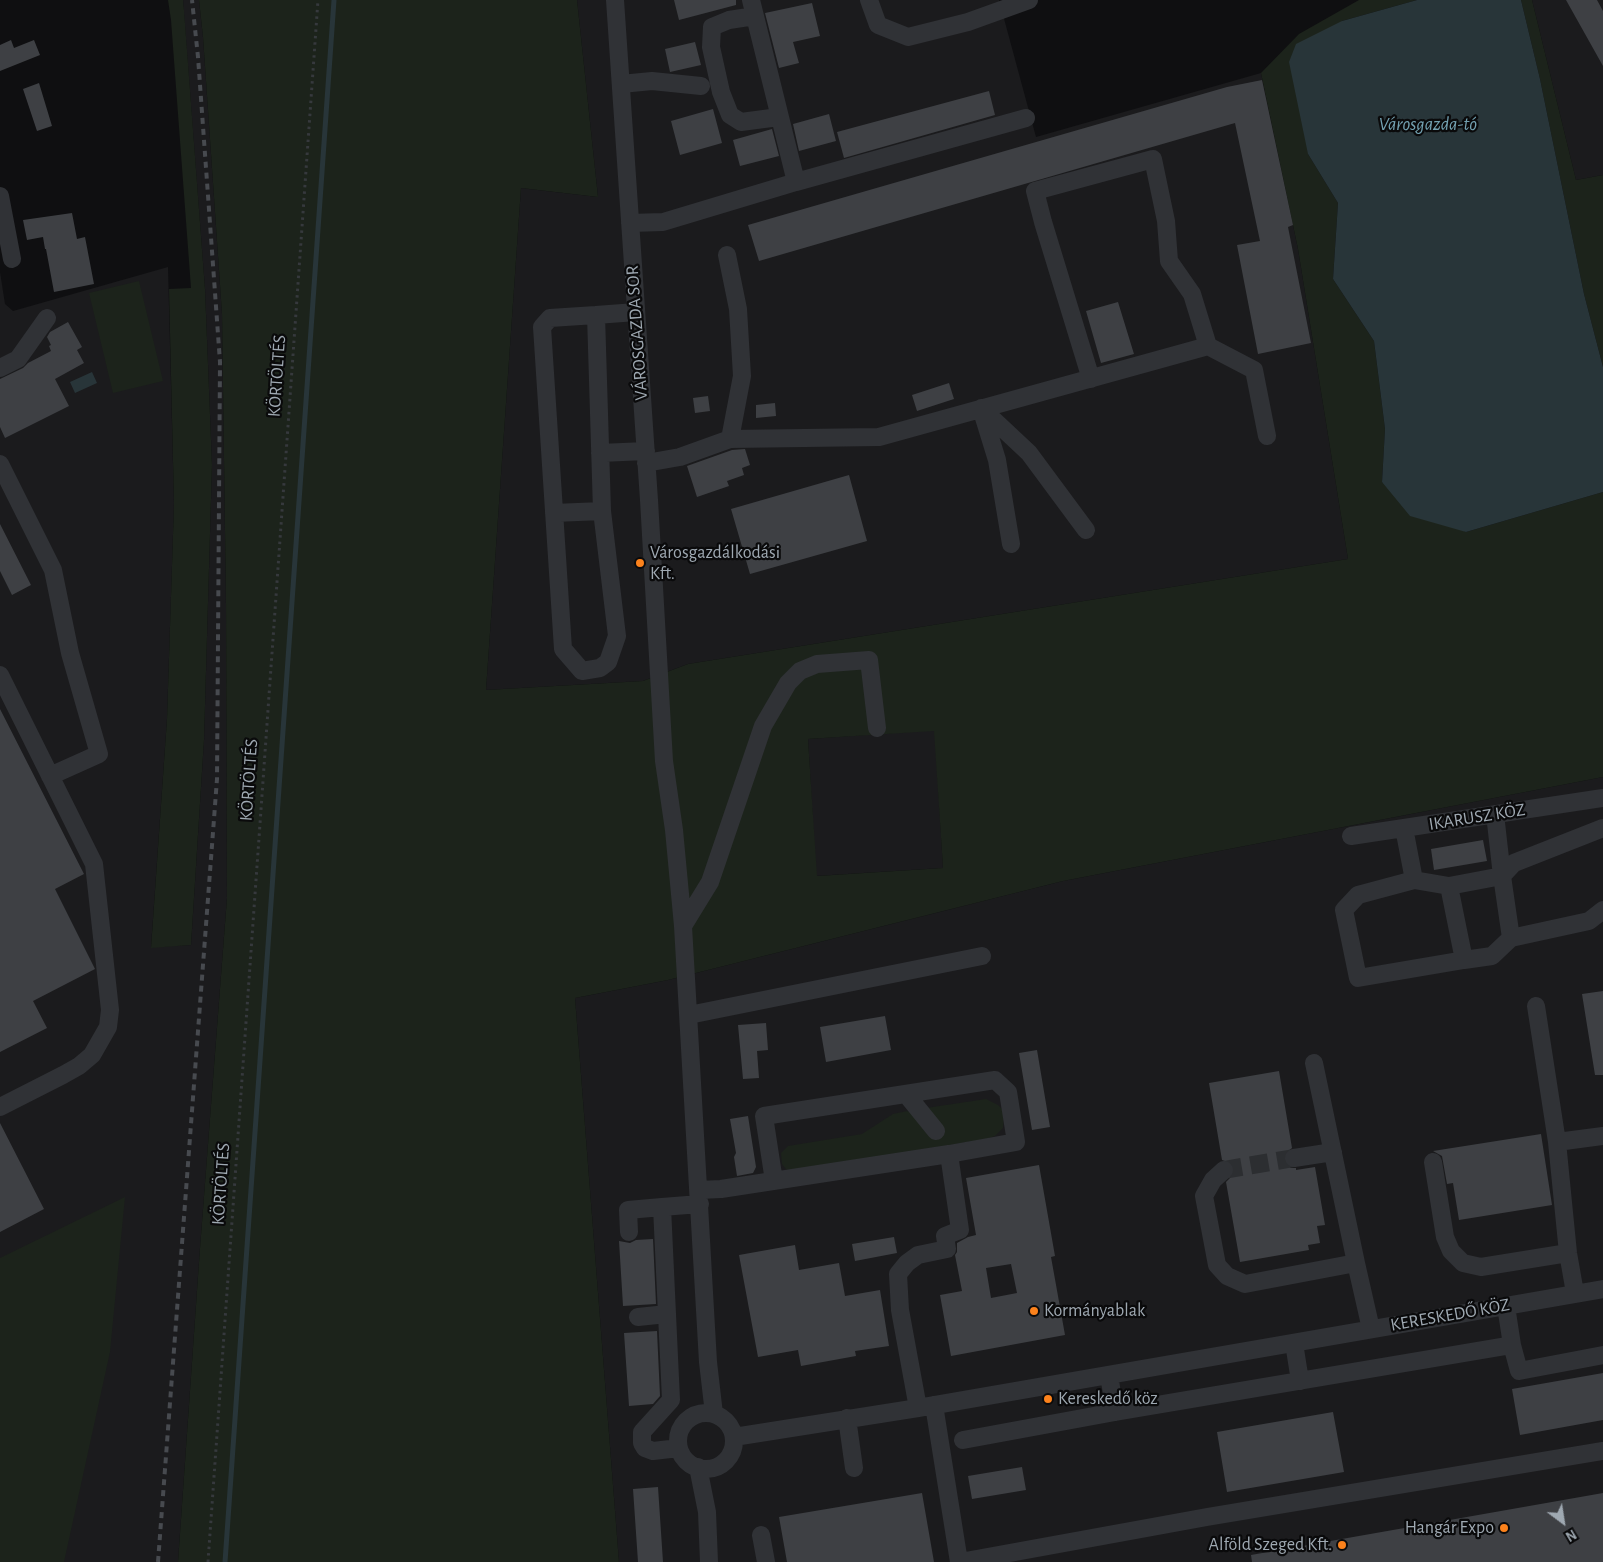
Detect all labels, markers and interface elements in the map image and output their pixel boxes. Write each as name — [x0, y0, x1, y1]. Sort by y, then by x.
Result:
water label: Városgazda-tó — [1379, 113, 1477, 135]
street label: VÁROSGAZDA SOR — [622, 265, 652, 401]
street label: KÖRTÖLTÉS — [263, 334, 291, 418]
place label: Városgazdálkodási Kft. — [650, 542, 780, 584]
marker: Városgazdálkodási Kft. — [634, 557, 646, 569]
street label: KÖRTÖLTÉS — [235, 738, 263, 822]
street label: IKARUSZ KÖZ — [1427, 799, 1527, 835]
street label: KÖRTÖLTÉS — [207, 1142, 235, 1226]
street label: KERESKEDŐ KÖZ — [1389, 1294, 1511, 1336]
place label: Kormányablak — [1044, 1300, 1145, 1322]
marker: Kormányablak — [1028, 1305, 1040, 1317]
place label: Kereskedő köz — [1058, 1388, 1158, 1410]
marker: Kereskedő köz — [1042, 1393, 1054, 1405]
north arrow — [1538, 1497, 1588, 1547]
place label: Hangár Expo — [1405, 1517, 1494, 1539]
marker: Hangár Expo — [1498, 1522, 1510, 1534]
text: N — [1563, 1526, 1579, 1543]
place label: Alföld Szeged Kft. — [1209, 1534, 1332, 1556]
marker: Alföld Szeged Kft. — [1336, 1539, 1348, 1551]

